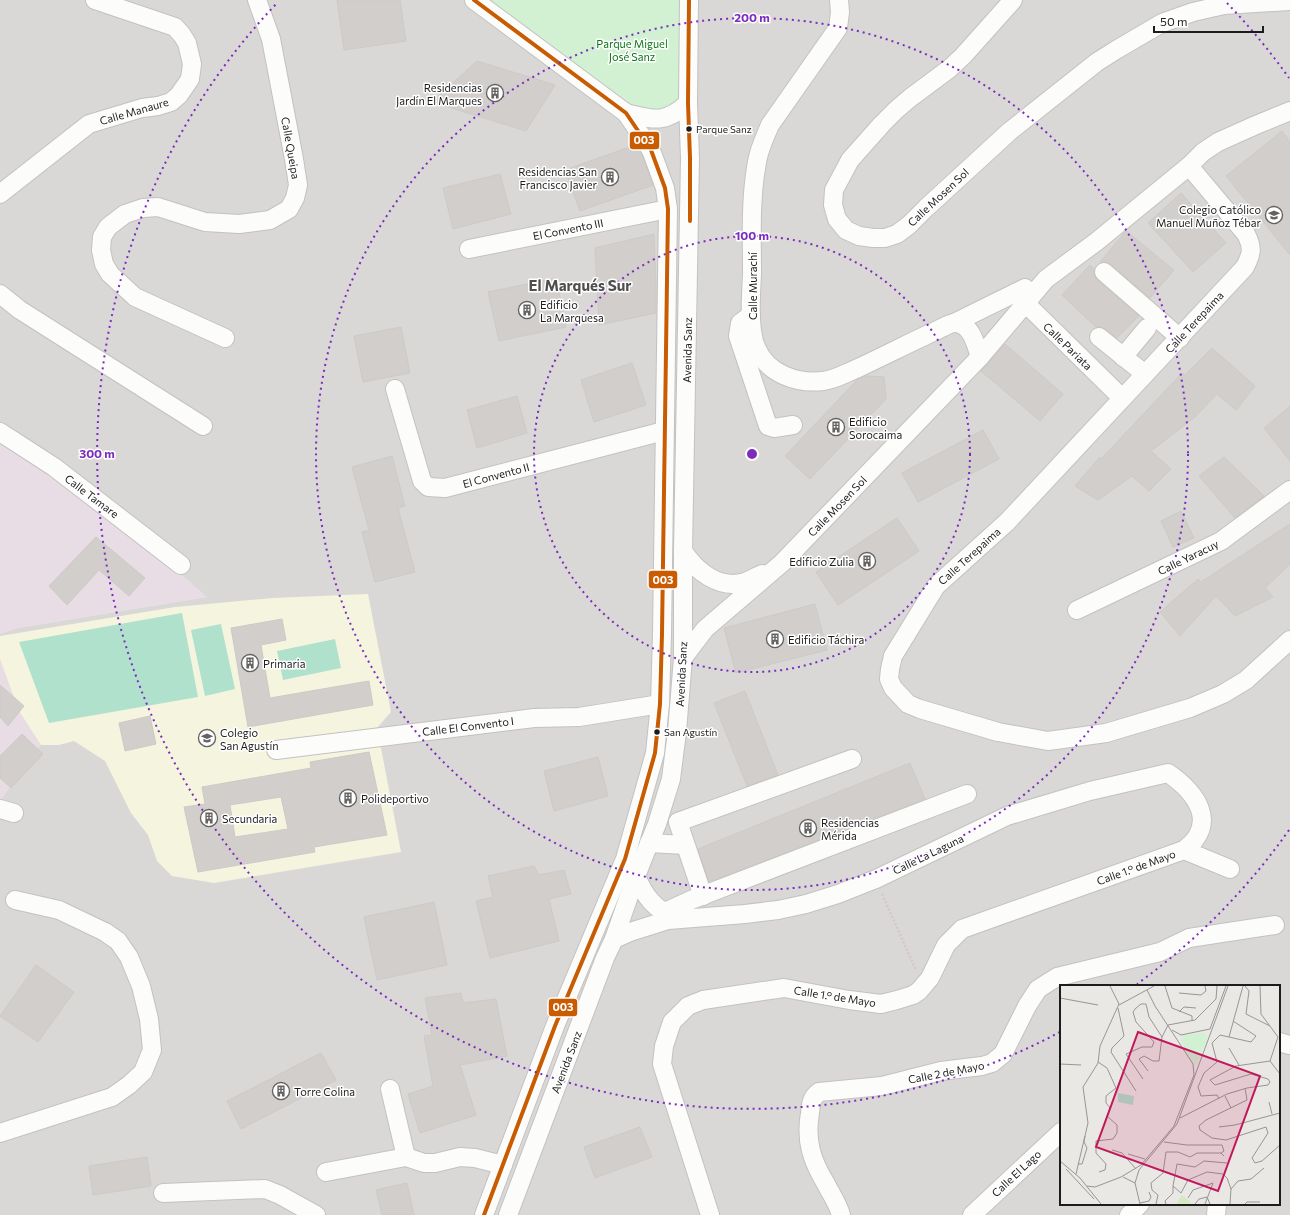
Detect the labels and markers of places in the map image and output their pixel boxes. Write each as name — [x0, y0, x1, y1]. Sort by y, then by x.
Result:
place label: Residencias Jardín El Marques — [396, 81, 482, 108]
building icon: Residencias Jardín El Marques — [485, 83, 505, 103]
place label: Parque Sanz — [696, 123, 752, 135]
marker: Parque Sanz — [684, 124, 694, 134]
place label: Residencias San Francisco Javier — [518, 165, 598, 192]
building icon: Residencias San Francisco Javier — [600, 167, 620, 187]
place label: Colegio Católico Manuel Muñoz Tébar — [1156, 203, 1262, 229]
school or university icon: Colegio Católico Manuel Muñoz Tébar — [1264, 205, 1284, 225]
place label: Edificio La Marquesa — [540, 298, 604, 324]
building icon: Edificio La Marquesa — [517, 300, 537, 320]
place label: Edificio Sorocaima — [849, 415, 902, 441]
building icon: Edificio Sorocaima — [826, 417, 846, 437]
centre of rings — [745, 447, 759, 461]
building icon: Edificio Zulia — [857, 551, 877, 571]
place label: Edificio Zulia — [789, 555, 854, 568]
building icon: Edificio Táchira — [765, 629, 785, 649]
place label: Edificio Táchira — [788, 633, 864, 646]
building icon: Primaria — [240, 653, 260, 673]
place label: Primaria — [263, 657, 305, 670]
place label: Colegio San Agustín — [220, 726, 279, 752]
place label: San Agustín — [664, 726, 717, 738]
marker: San Agustín — [652, 727, 662, 737]
school or university icon: Colegio San Agustín — [197, 728, 217, 748]
building icon: Polideportivo — [338, 788, 358, 808]
place label: Polideportivo — [361, 792, 429, 805]
building icon: Secundaria — [199, 808, 219, 828]
place label: Secundaria — [222, 812, 277, 825]
place label: Residencias Mérida — [821, 816, 879, 842]
building icon: Residencias Mérida — [798, 818, 818, 838]
building icon: Torre Colina — [271, 1081, 291, 1101]
place label: Torre Colina — [294, 1085, 355, 1098]

